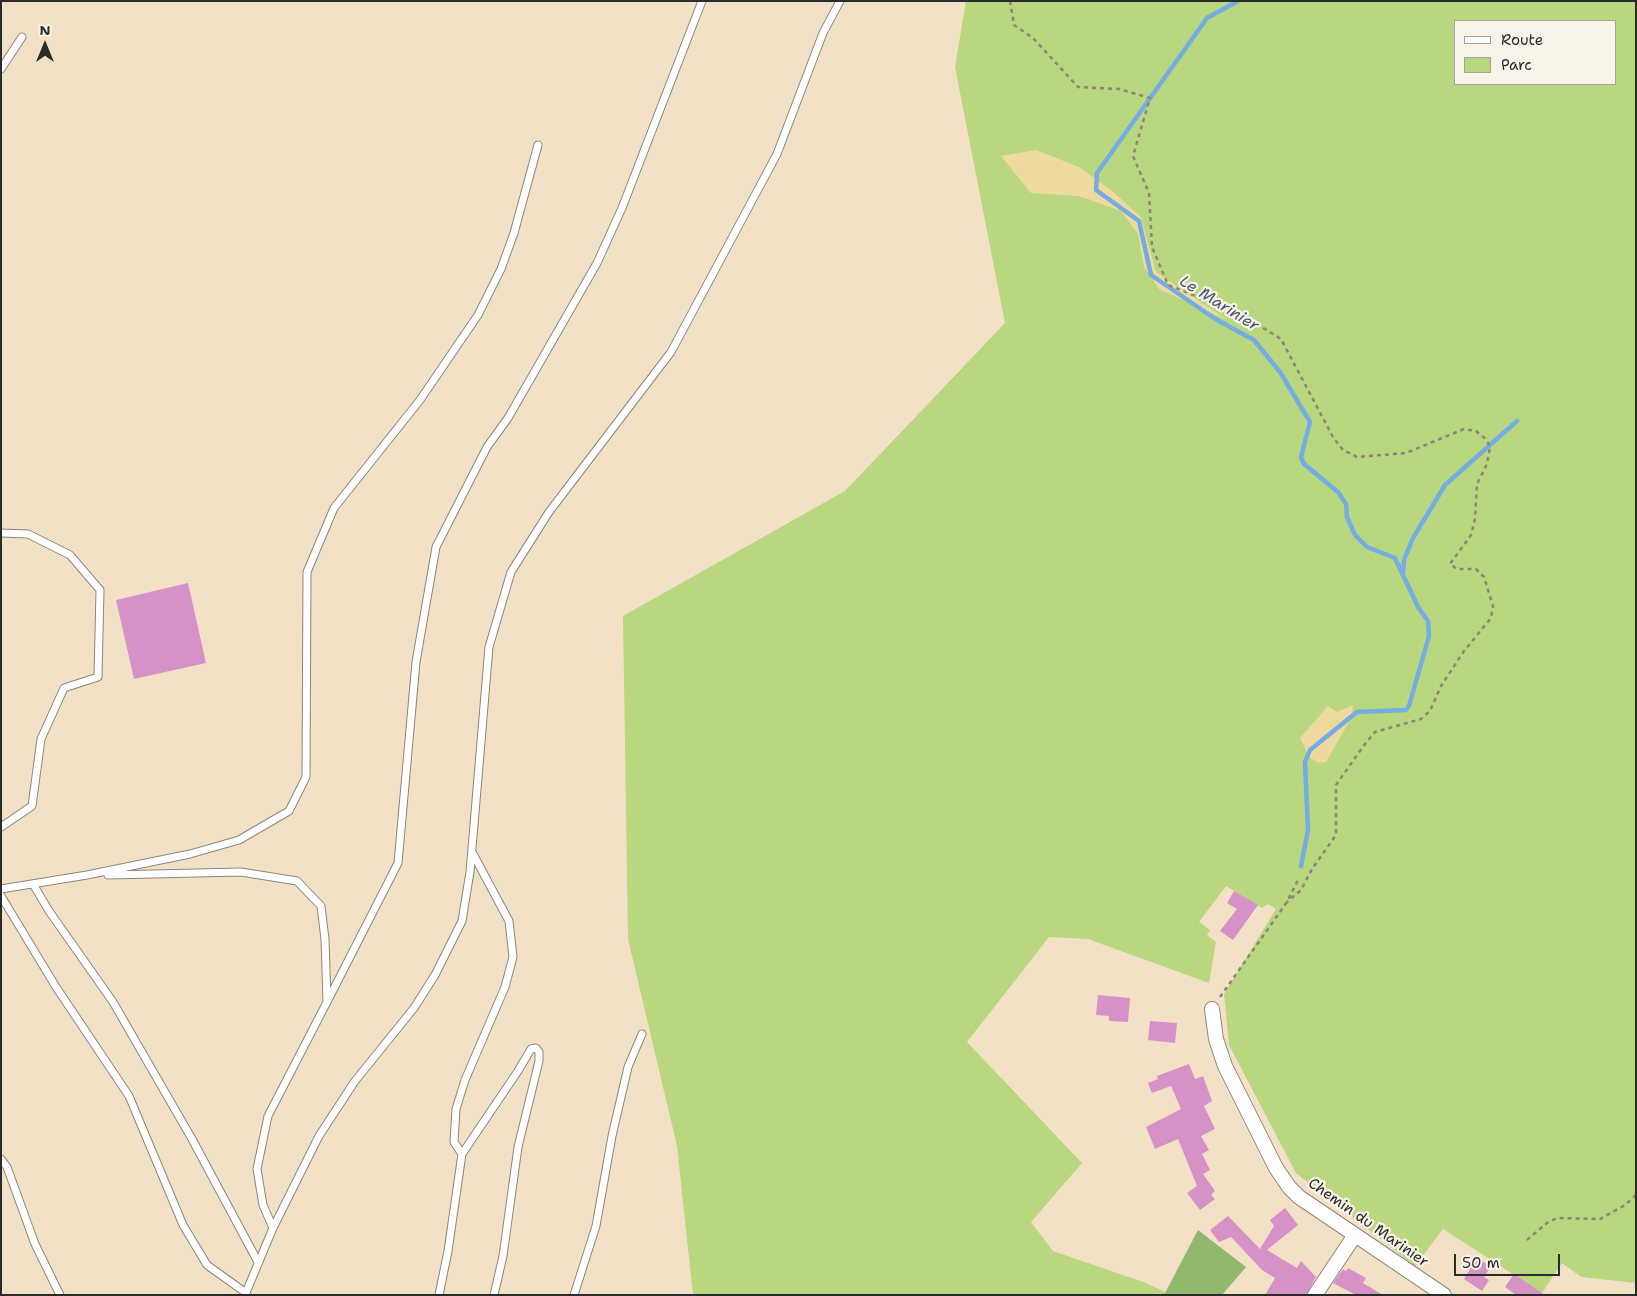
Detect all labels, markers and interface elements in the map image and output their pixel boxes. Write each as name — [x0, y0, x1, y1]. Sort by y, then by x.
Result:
north arrow — [20, 20, 70, 70]
legend — [1454, 20, 1617, 85]
text: N — [39, 21, 51, 39]
text: Route — [1501, 30, 1543, 50]
text: Parc — [1501, 55, 1532, 75]
water label: Le Marinier — [1176, 272, 1262, 336]
street label: Chemin du Marinier — [1304, 1175, 1432, 1271]
scale bar — [1457, 1244, 1563, 1276]
text: 50 m — [1462, 1253, 1500, 1273]

